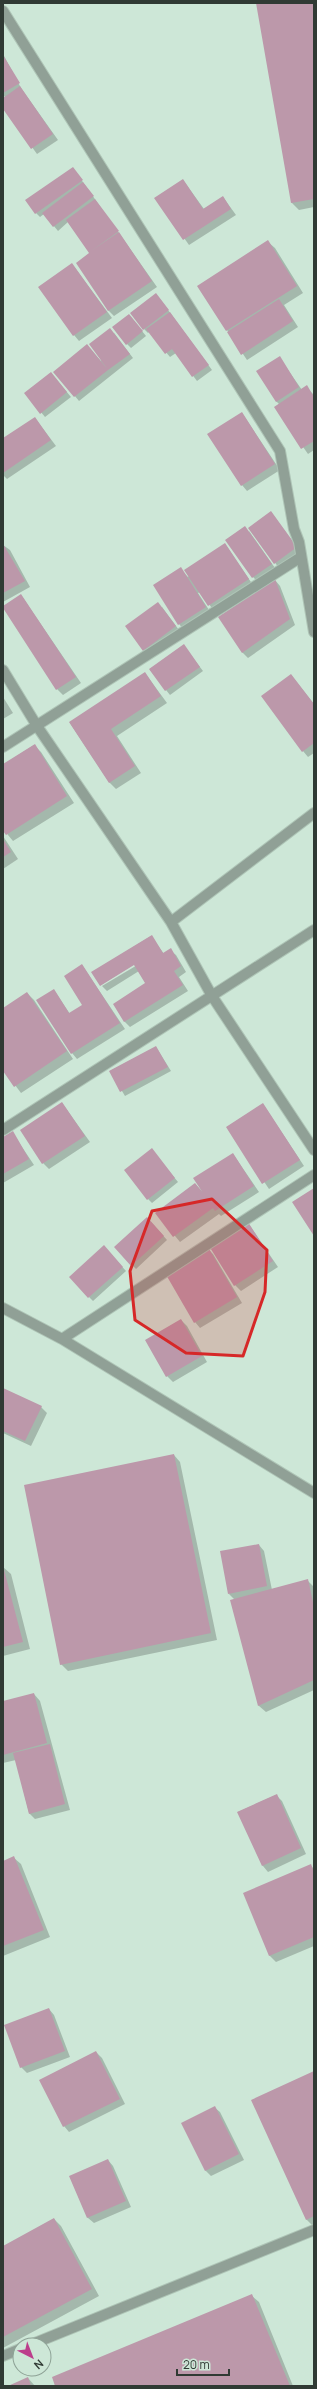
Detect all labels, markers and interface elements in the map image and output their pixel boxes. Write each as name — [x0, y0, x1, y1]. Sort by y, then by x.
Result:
north arrow — [12, 2337, 52, 2377]
scale bar — [177, 2351, 229, 2377]
text: 20 m — [183, 2356, 210, 2373]
text: N — [31, 2357, 47, 2373]

